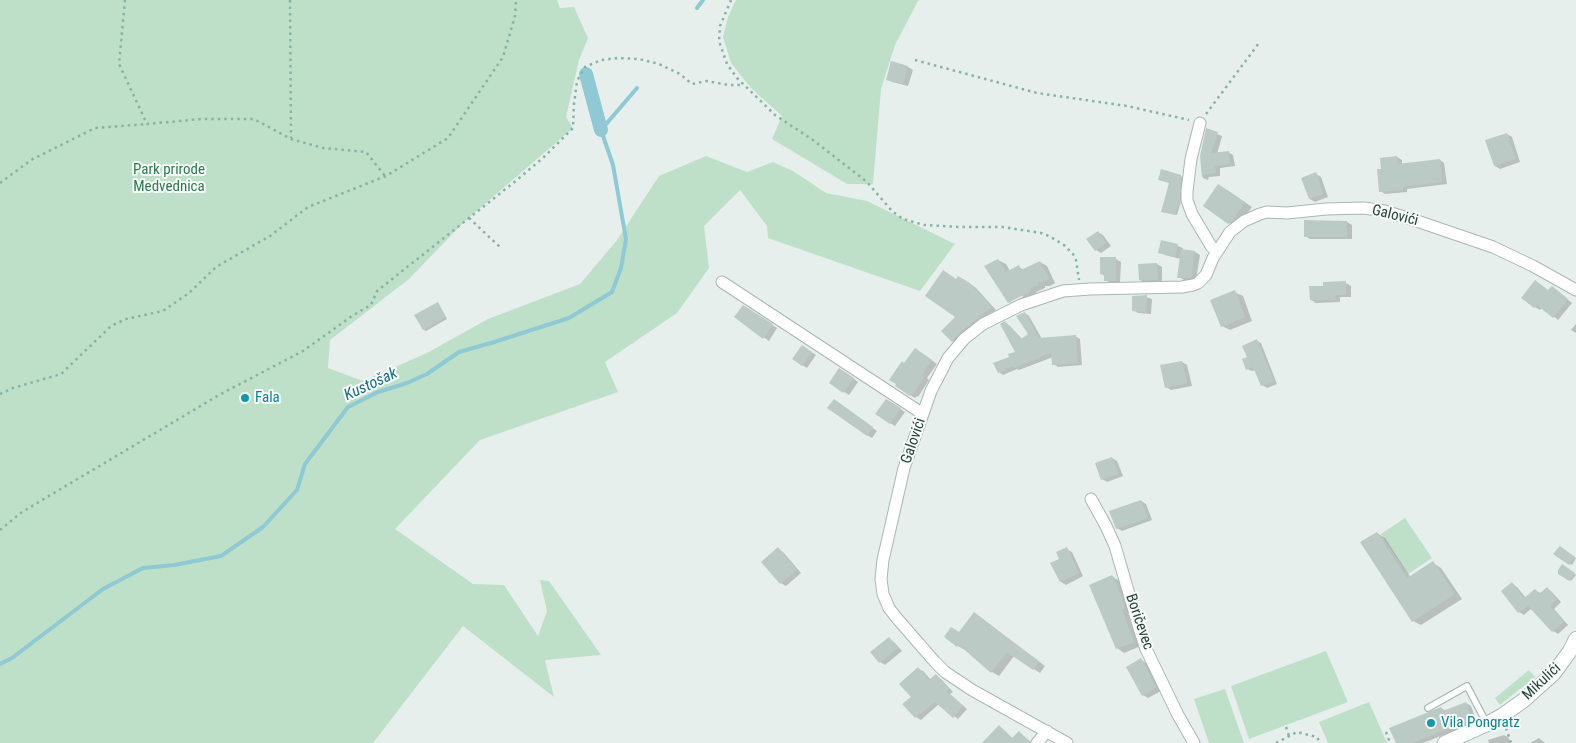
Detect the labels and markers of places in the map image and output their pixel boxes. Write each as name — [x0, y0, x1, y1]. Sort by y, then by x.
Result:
place label: Fala — [255, 389, 280, 407]
marker: Fala — [239, 392, 251, 404]
place label: Vila Pongratz — [1441, 714, 1520, 732]
marker: Vila Pongratz — [1425, 717, 1437, 729]

